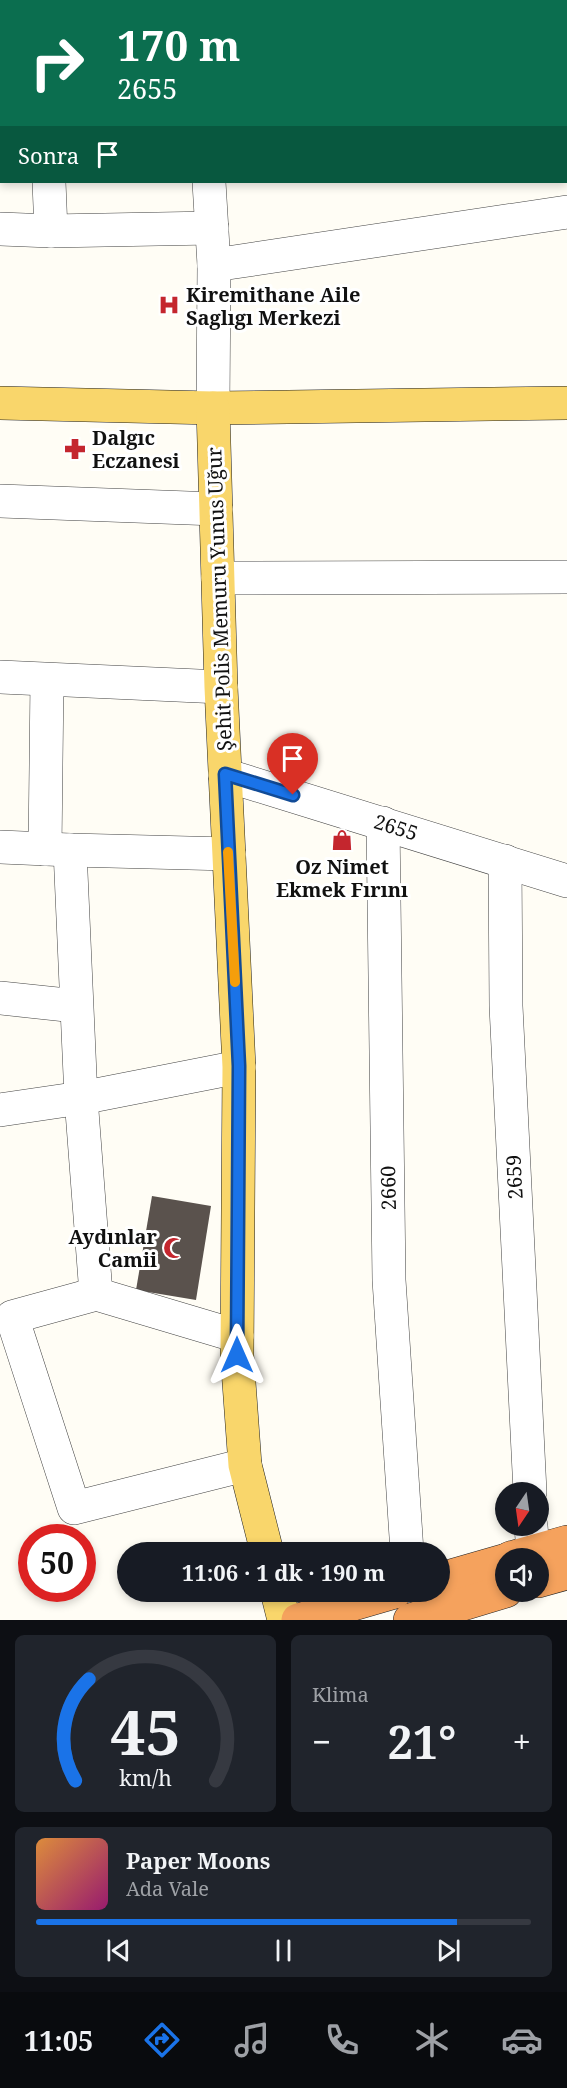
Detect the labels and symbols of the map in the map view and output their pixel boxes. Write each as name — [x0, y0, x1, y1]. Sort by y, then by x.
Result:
place label: Kiremithane Aile Saglıgı Merkezi — [186, 281, 360, 331]
hospital icon: Kiremithane Aile Saglıgı Merkezi — [157, 293, 181, 317]
place label: Dalgıc Eczanesi — [92, 424, 180, 474]
pharmacy icon: Dalgıc Eczanesi — [63, 437, 87, 461]
street label: Şehit Polis Memuru Yunus Uğur — [200, 446, 238, 751]
pin — [267, 733, 318, 795]
street label: 2655 — [371, 808, 421, 846]
shop icon: Oz Nimet Ekmek Fırını — [330, 828, 354, 852]
place label: Oz Nimet Ekmek Fırını — [276, 853, 408, 903]
street label: 2659 — [499, 1154, 529, 1200]
street label: 2660 — [374, 1165, 402, 1211]
place label: Aydınlar Camii — [69, 1223, 158, 1273]
mosque icon: Aydınlar Camii — [162, 1236, 186, 1260]
position arrow — [205, 1323, 269, 1387]
north arrow — [495, 1482, 549, 1536]
speed limit sign: 50 — [18, 1524, 96, 1602]

